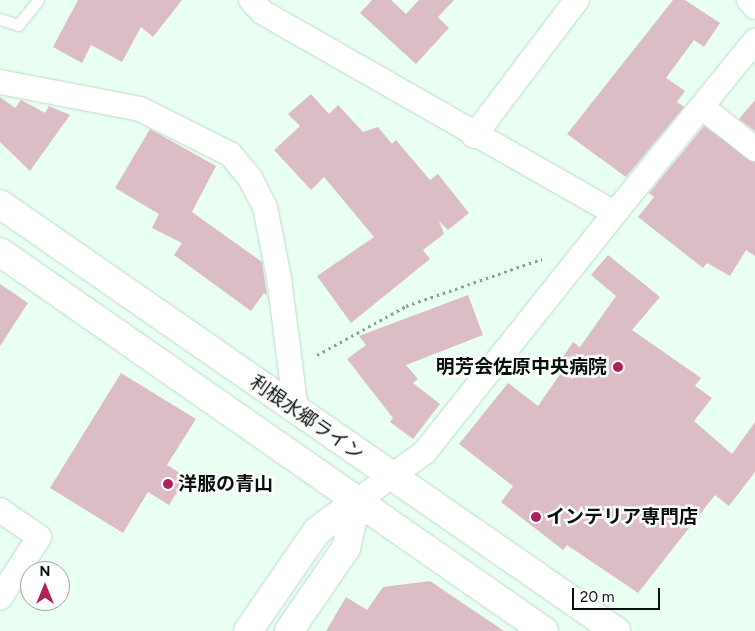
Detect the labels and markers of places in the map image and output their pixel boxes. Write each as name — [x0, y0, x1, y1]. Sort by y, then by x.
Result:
place label: 明芳会佐原中央病院 — [436, 356, 607, 378]
marker: 明芳会佐原中央病院 — [611, 360, 625, 374]
place label: 洋服の青山 — [178, 473, 273, 495]
marker: 洋服の青山 — [162, 478, 174, 490]
place label: インテリア専門店 — [546, 506, 698, 528]
marker: インテリア専門店 — [530, 511, 542, 523]

